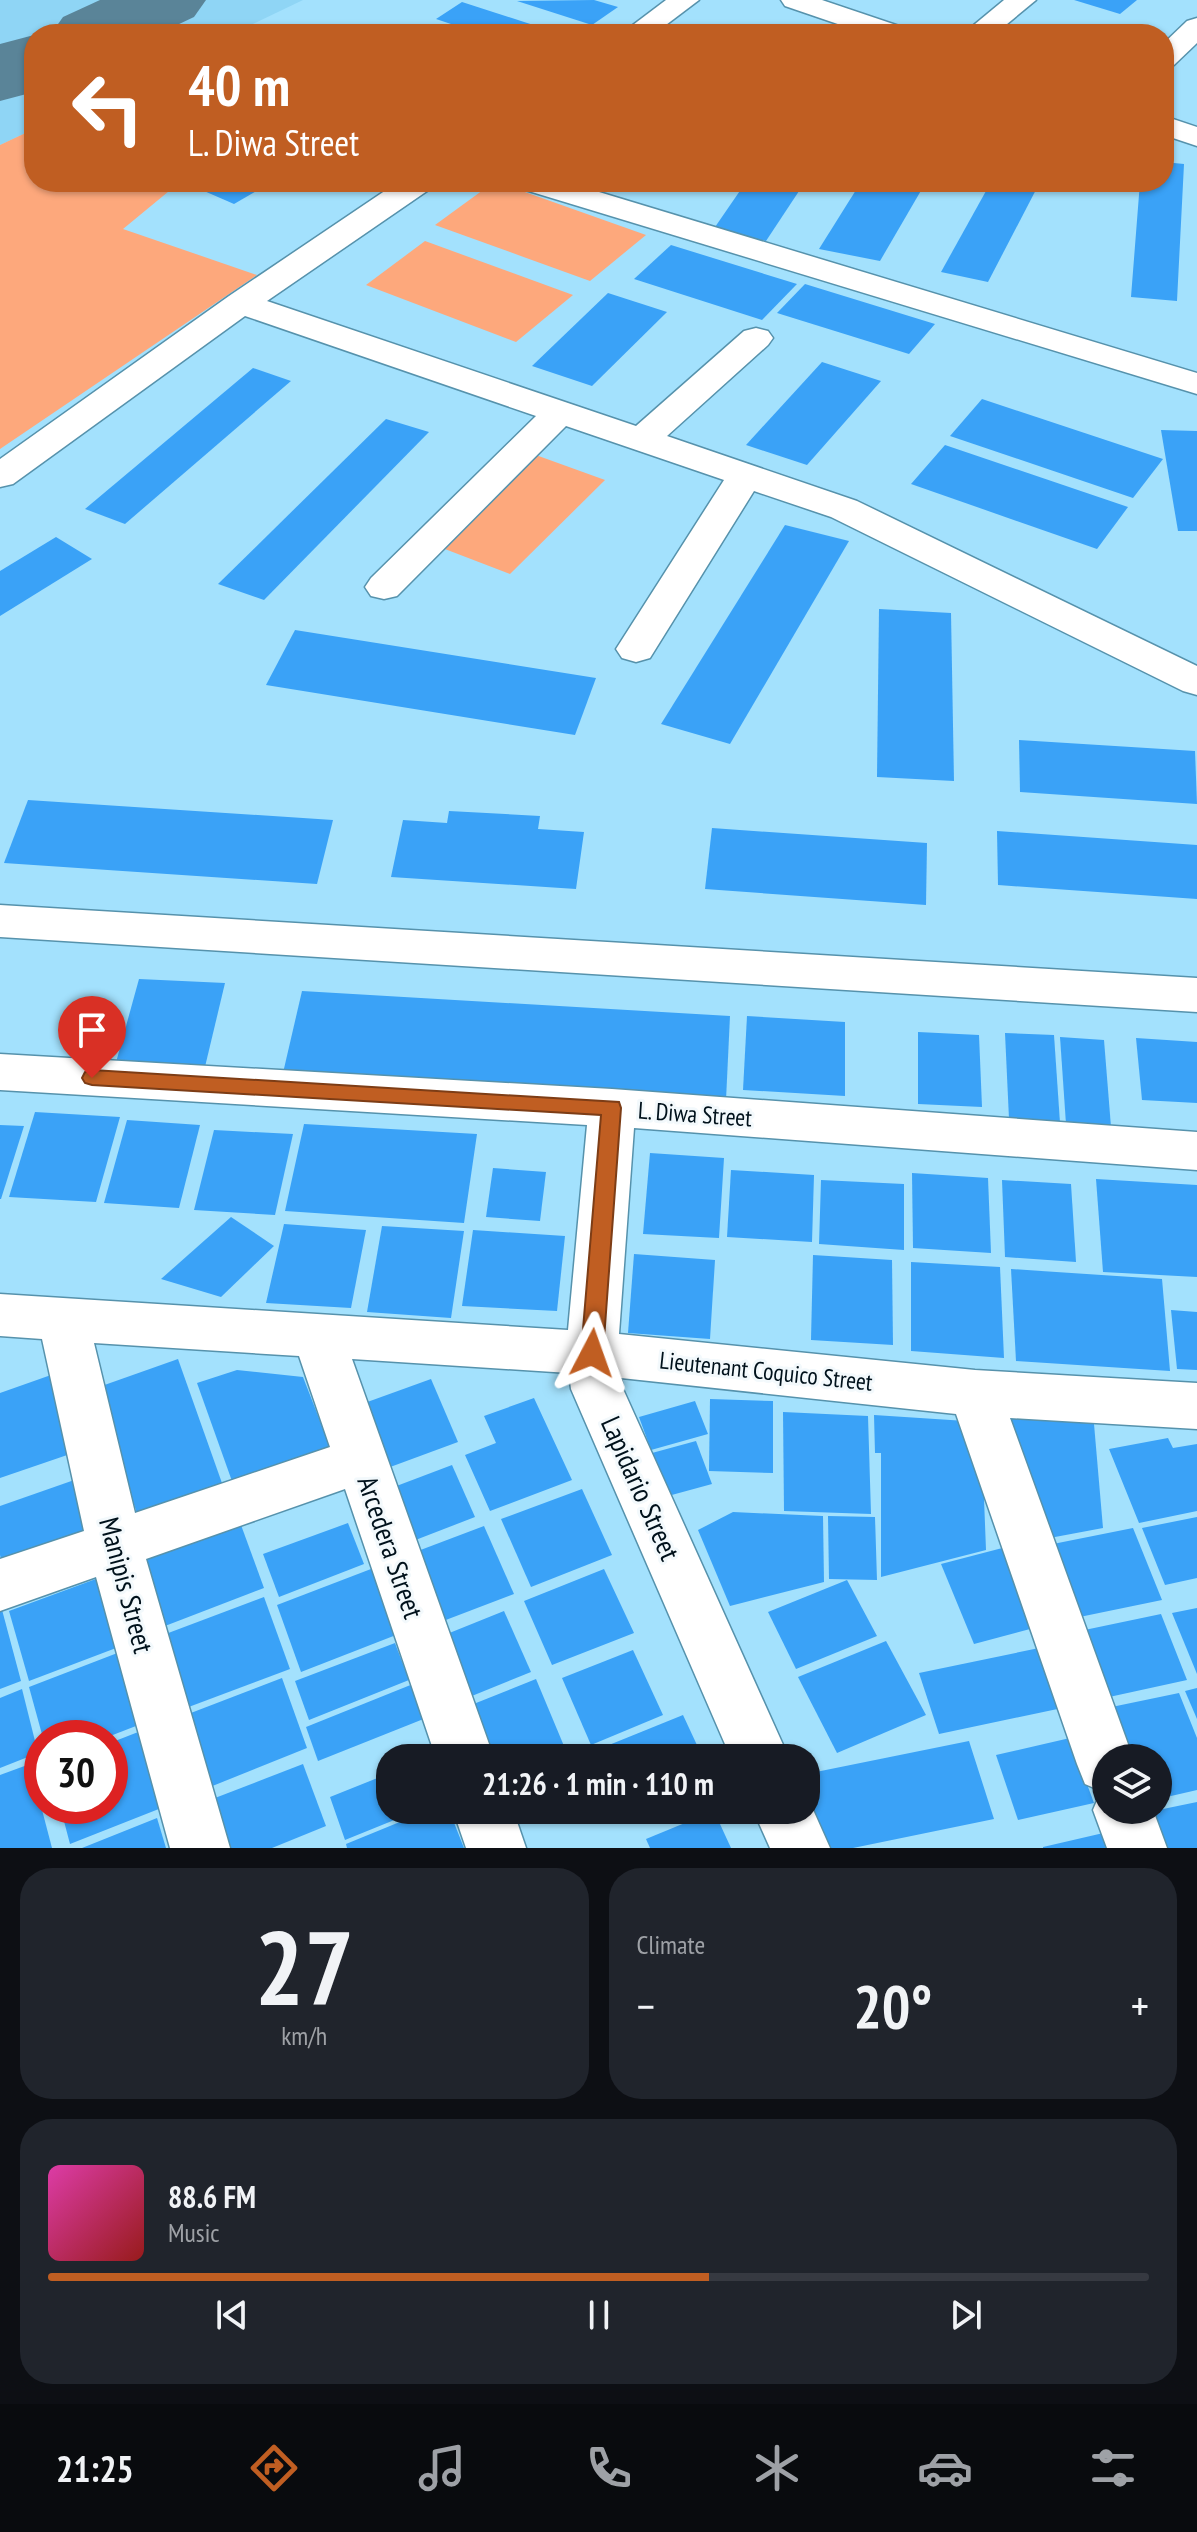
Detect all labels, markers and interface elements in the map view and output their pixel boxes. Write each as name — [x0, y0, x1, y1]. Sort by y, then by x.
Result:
text: 40 m — [188, 49, 290, 121]
icon: left — [56, 56, 160, 160]
text: L. Diwa Street — [188, 119, 359, 166]
pin — [58, 996, 126, 1078]
icon: arrive — [70, 1008, 114, 1052]
street label: L. Diwa Street — [637, 1095, 753, 1133]
position arrow — [550, 1311, 634, 1395]
street label: Lieutenant Coquico Street — [658, 1344, 874, 1398]
street label: Lapidario Street — [593, 1410, 689, 1566]
street label: Arcedera Street — [349, 1471, 433, 1623]
street label: Manipis Street — [91, 1513, 163, 1657]
speed limit sign: 30 — [24, 1720, 128, 1824]
map controls — [1092, 1744, 1172, 1824]
button: layers — [1092, 1744, 1172, 1824]
text: 21:26 · 1 min · 110 m — [482, 1764, 714, 1803]
text: 27 — [255, 1899, 354, 2034]
text: Climate — [637, 1928, 705, 1961]
text: 20° — [853, 1967, 932, 2045]
text: − — [637, 1977, 655, 2034]
text: + — [1131, 1977, 1149, 2034]
text: km/h — [281, 2019, 327, 2052]
text: 88.6 FM — [168, 2177, 256, 2216]
text: Music — [168, 2216, 220, 2249]
icon: previous — [210, 2293, 254, 2337]
icon: pause — [577, 2293, 621, 2337]
icon: next — [944, 2293, 988, 2337]
icon: directions — [246, 2440, 302, 2496]
icon: music — [414, 2440, 470, 2496]
icon: phone — [581, 2440, 637, 2496]
icon: climate — [749, 2440, 805, 2496]
icon: car — [917, 2440, 973, 2496]
icon: filters — [1085, 2440, 1141, 2496]
text: 21:25 — [56, 2445, 134, 2492]

